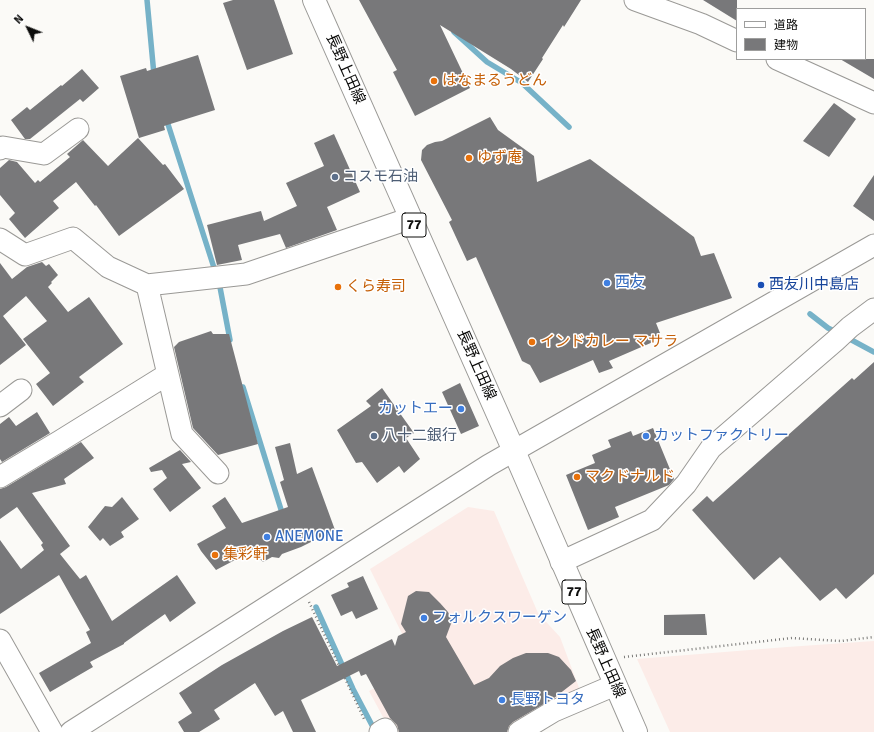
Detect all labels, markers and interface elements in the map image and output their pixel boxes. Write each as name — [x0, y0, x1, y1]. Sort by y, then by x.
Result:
north arrow — [8, 8, 48, 48]
legend — [736, 8, 866, 60]
text: N — [11, 12, 26, 27]
text: 道路 — [774, 18, 798, 33]
street label: 長野上田線 — [322, 31, 368, 107]
text: 建物 — [774, 38, 798, 53]
place label: はなまるうどん — [442, 72, 547, 90]
marker: はなまるうどん — [429, 76, 439, 86]
place label: ゆず庵 — [477, 149, 522, 167]
marker: ゆず庵 — [464, 153, 474, 163]
place label: コスモ石油 — [343, 168, 418, 186]
marker: コスモ石油 — [330, 172, 340, 182]
road number: 77 — [402, 213, 426, 237]
place label: 西友 — [615, 274, 645, 292]
place label: 西友川中島店 — [769, 276, 859, 294]
place label: くら寿司 — [346, 278, 406, 296]
marker: 西友 — [602, 278, 612, 288]
marker: 西友川中島店 — [756, 280, 766, 290]
marker: くら寿司 — [333, 282, 343, 292]
street label: 長野上田線 — [453, 327, 499, 403]
place label: インドカレー マサラ — [540, 333, 678, 351]
marker: インドカレー マサラ — [527, 337, 537, 347]
place label: カットエー — [378, 400, 453, 418]
marker: カットエー — [456, 404, 466, 414]
place label: 八十二銀行 — [382, 427, 457, 445]
place label: カットファクトリー — [654, 427, 789, 445]
marker: 八十二銀行 — [369, 431, 379, 441]
marker: カットファクトリー — [641, 431, 651, 441]
place label: マクドナルド — [585, 468, 675, 486]
marker: マクドナルド — [572, 472, 582, 482]
place label: ANEMONE — [275, 528, 344, 546]
marker: ANEMONE — [262, 532, 272, 542]
place label: 集彩軒 — [223, 546, 268, 564]
marker: 集彩軒 — [210, 550, 220, 560]
road number: 77 — [562, 580, 586, 604]
place label: フォルクスワーゲン — [432, 609, 567, 627]
marker: フォルクスワーゲン — [419, 613, 429, 623]
street label: 長野上田線 — [582, 625, 628, 701]
place label: 長野トヨタ — [510, 691, 585, 709]
marker: 長野トヨタ — [497, 695, 507, 705]

